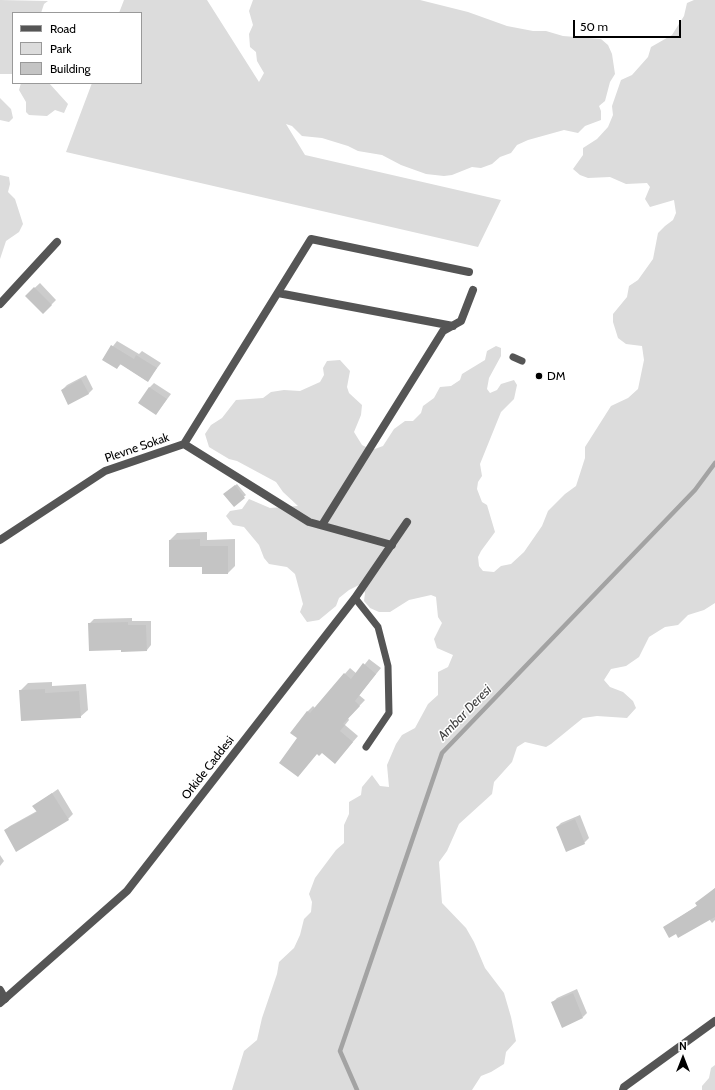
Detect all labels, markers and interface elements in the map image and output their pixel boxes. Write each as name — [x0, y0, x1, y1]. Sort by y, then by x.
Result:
legend — [12, 12, 142, 84]
scale bar — [575, 12, 683, 38]
text: 50 m — [580, 19, 608, 34]
text: Road — [50, 21, 76, 36]
text: Park — [50, 41, 72, 56]
text: Building — [50, 61, 91, 76]
place label: DM — [547, 369, 565, 383]
marker: DM — [534, 371, 544, 381]
street label: Plevne Sokak — [103, 430, 171, 466]
water label: Ambar Deresi — [435, 682, 495, 744]
street label: Orkide Caddesi — [179, 733, 237, 803]
north arrow — [663, 1038, 703, 1078]
text: N — [679, 1039, 687, 1053]

